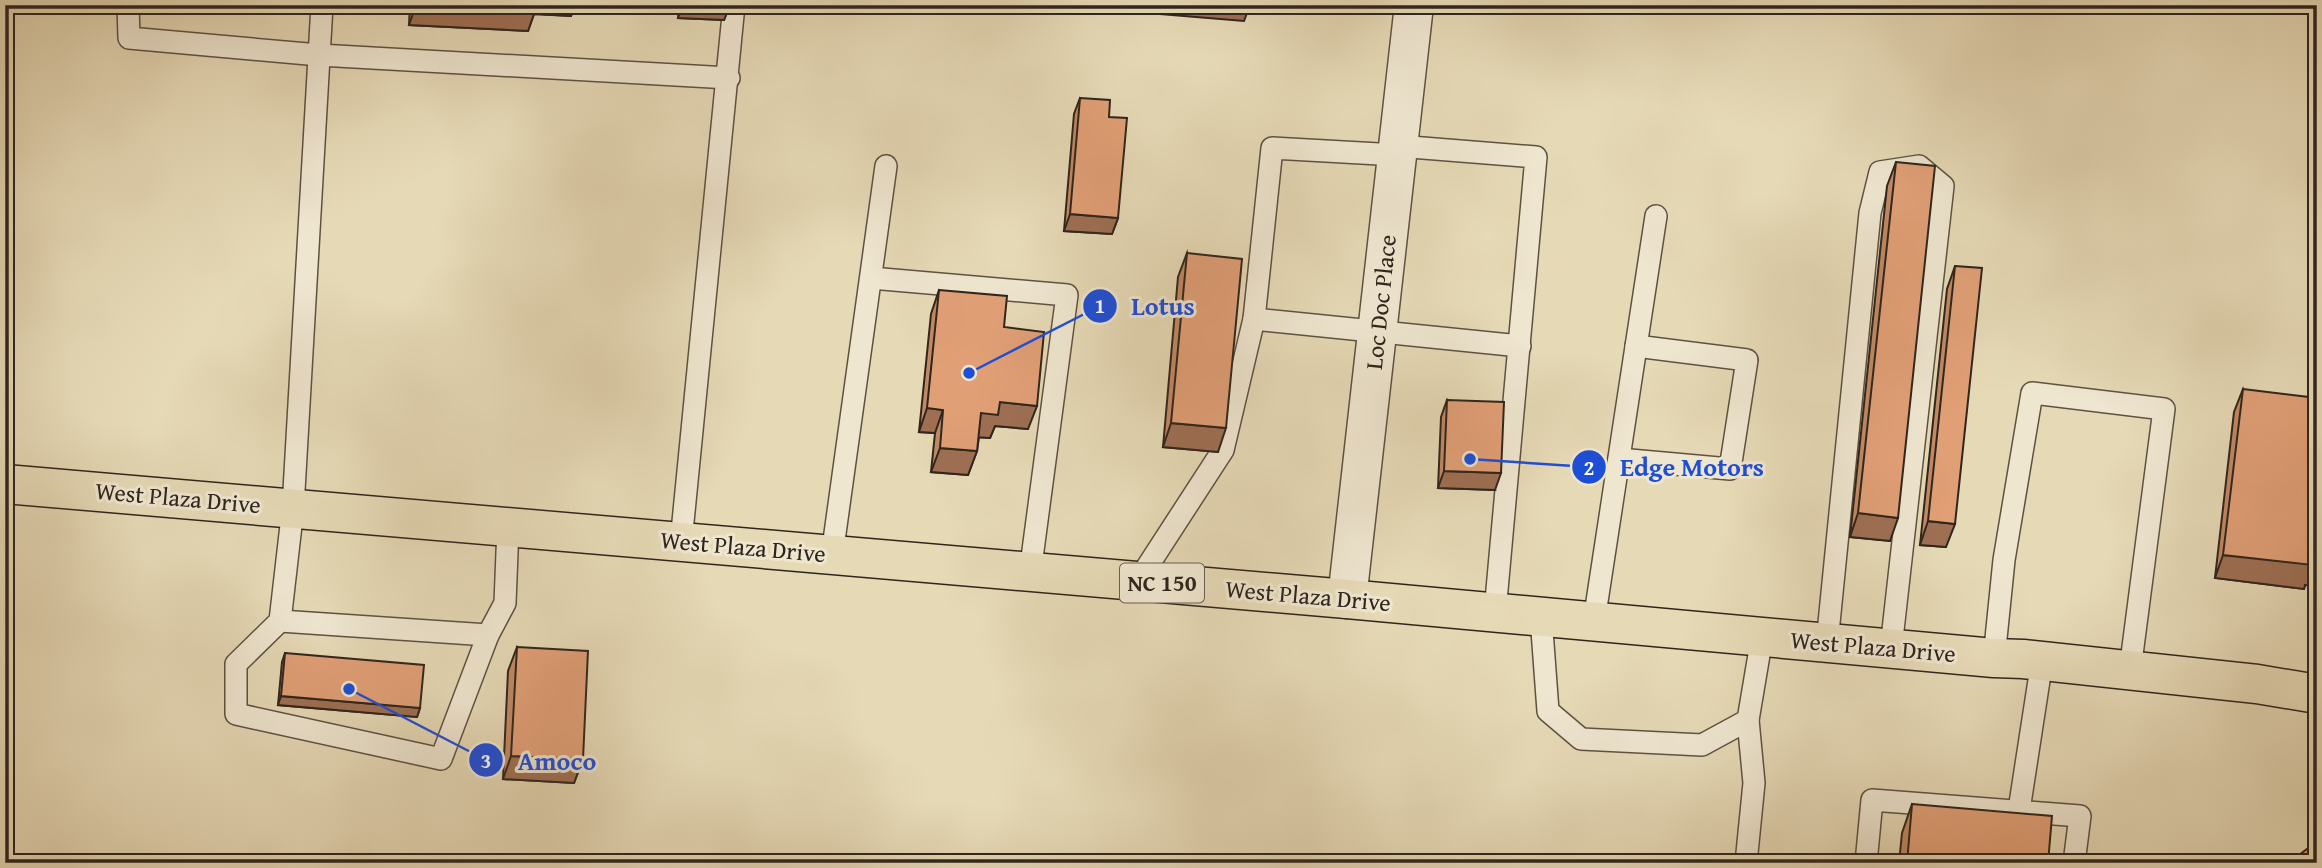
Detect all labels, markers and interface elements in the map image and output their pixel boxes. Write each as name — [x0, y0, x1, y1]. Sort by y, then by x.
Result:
street label: Loc Doc Place — [1356, 233, 1405, 371]
callout: Lotus — [1082, 283, 1208, 330]
text: Lotus — [1131, 286, 1195, 325]
text: 1 — [1095, 290, 1105, 321]
callout: Edge Motors — [1571, 444, 1778, 491]
text: Edge Motors — [1620, 447, 1764, 486]
text: 2 — [1584, 452, 1594, 483]
street label: West Plaza Drive — [94, 473, 262, 522]
street label: West Plaza Drive — [659, 522, 827, 571]
road number: NC 150 — [1120, 564, 1204, 603]
street label: West Plaza Drive — [1224, 571, 1392, 620]
street label: West Plaza Drive — [1789, 622, 1957, 671]
callout: Amoco — [469, 737, 610, 784]
text: Amoco — [518, 741, 596, 780]
text: 3 — [481, 745, 491, 776]

